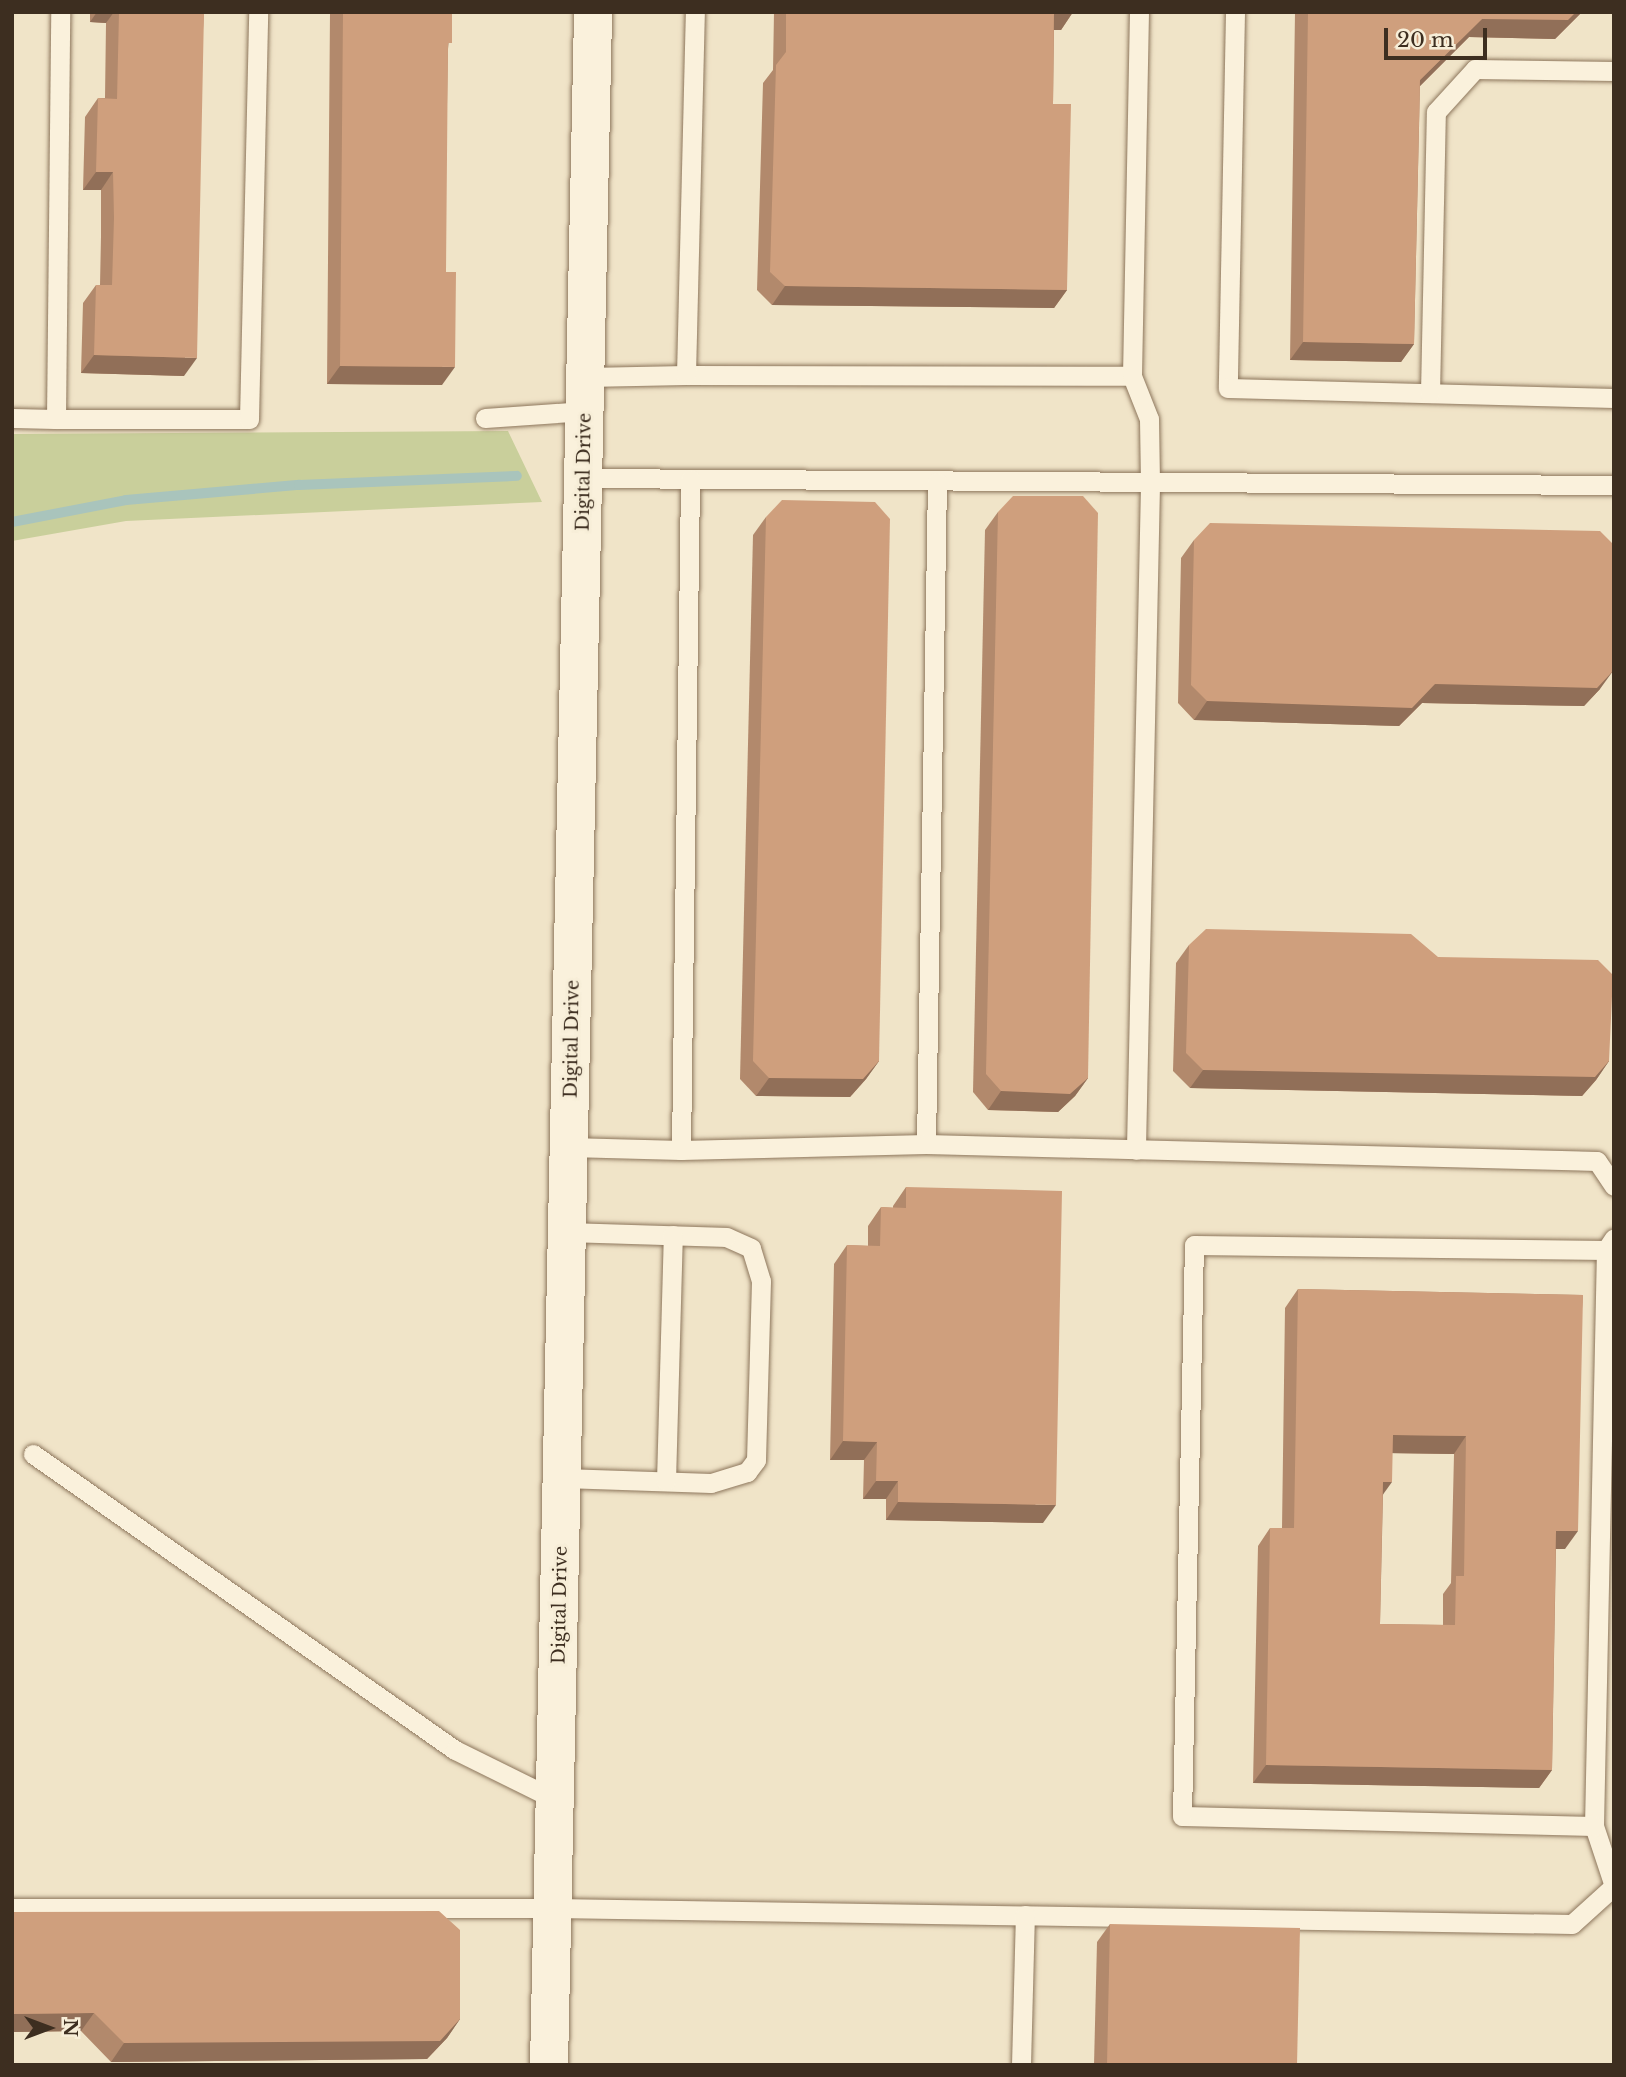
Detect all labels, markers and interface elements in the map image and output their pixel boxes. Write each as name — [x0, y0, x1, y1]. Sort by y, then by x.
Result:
scale bar — [1388, 14, 1491, 58]
text: 20 m — [1397, 27, 1454, 53]
street label: Digital Drive — [572, 413, 596, 531]
street label: Digital Drive — [560, 980, 584, 1098]
street label: Digital Drive — [548, 1546, 572, 1664]
north arrow — [14, 1993, 84, 2063]
text: N — [59, 2019, 82, 2037]

